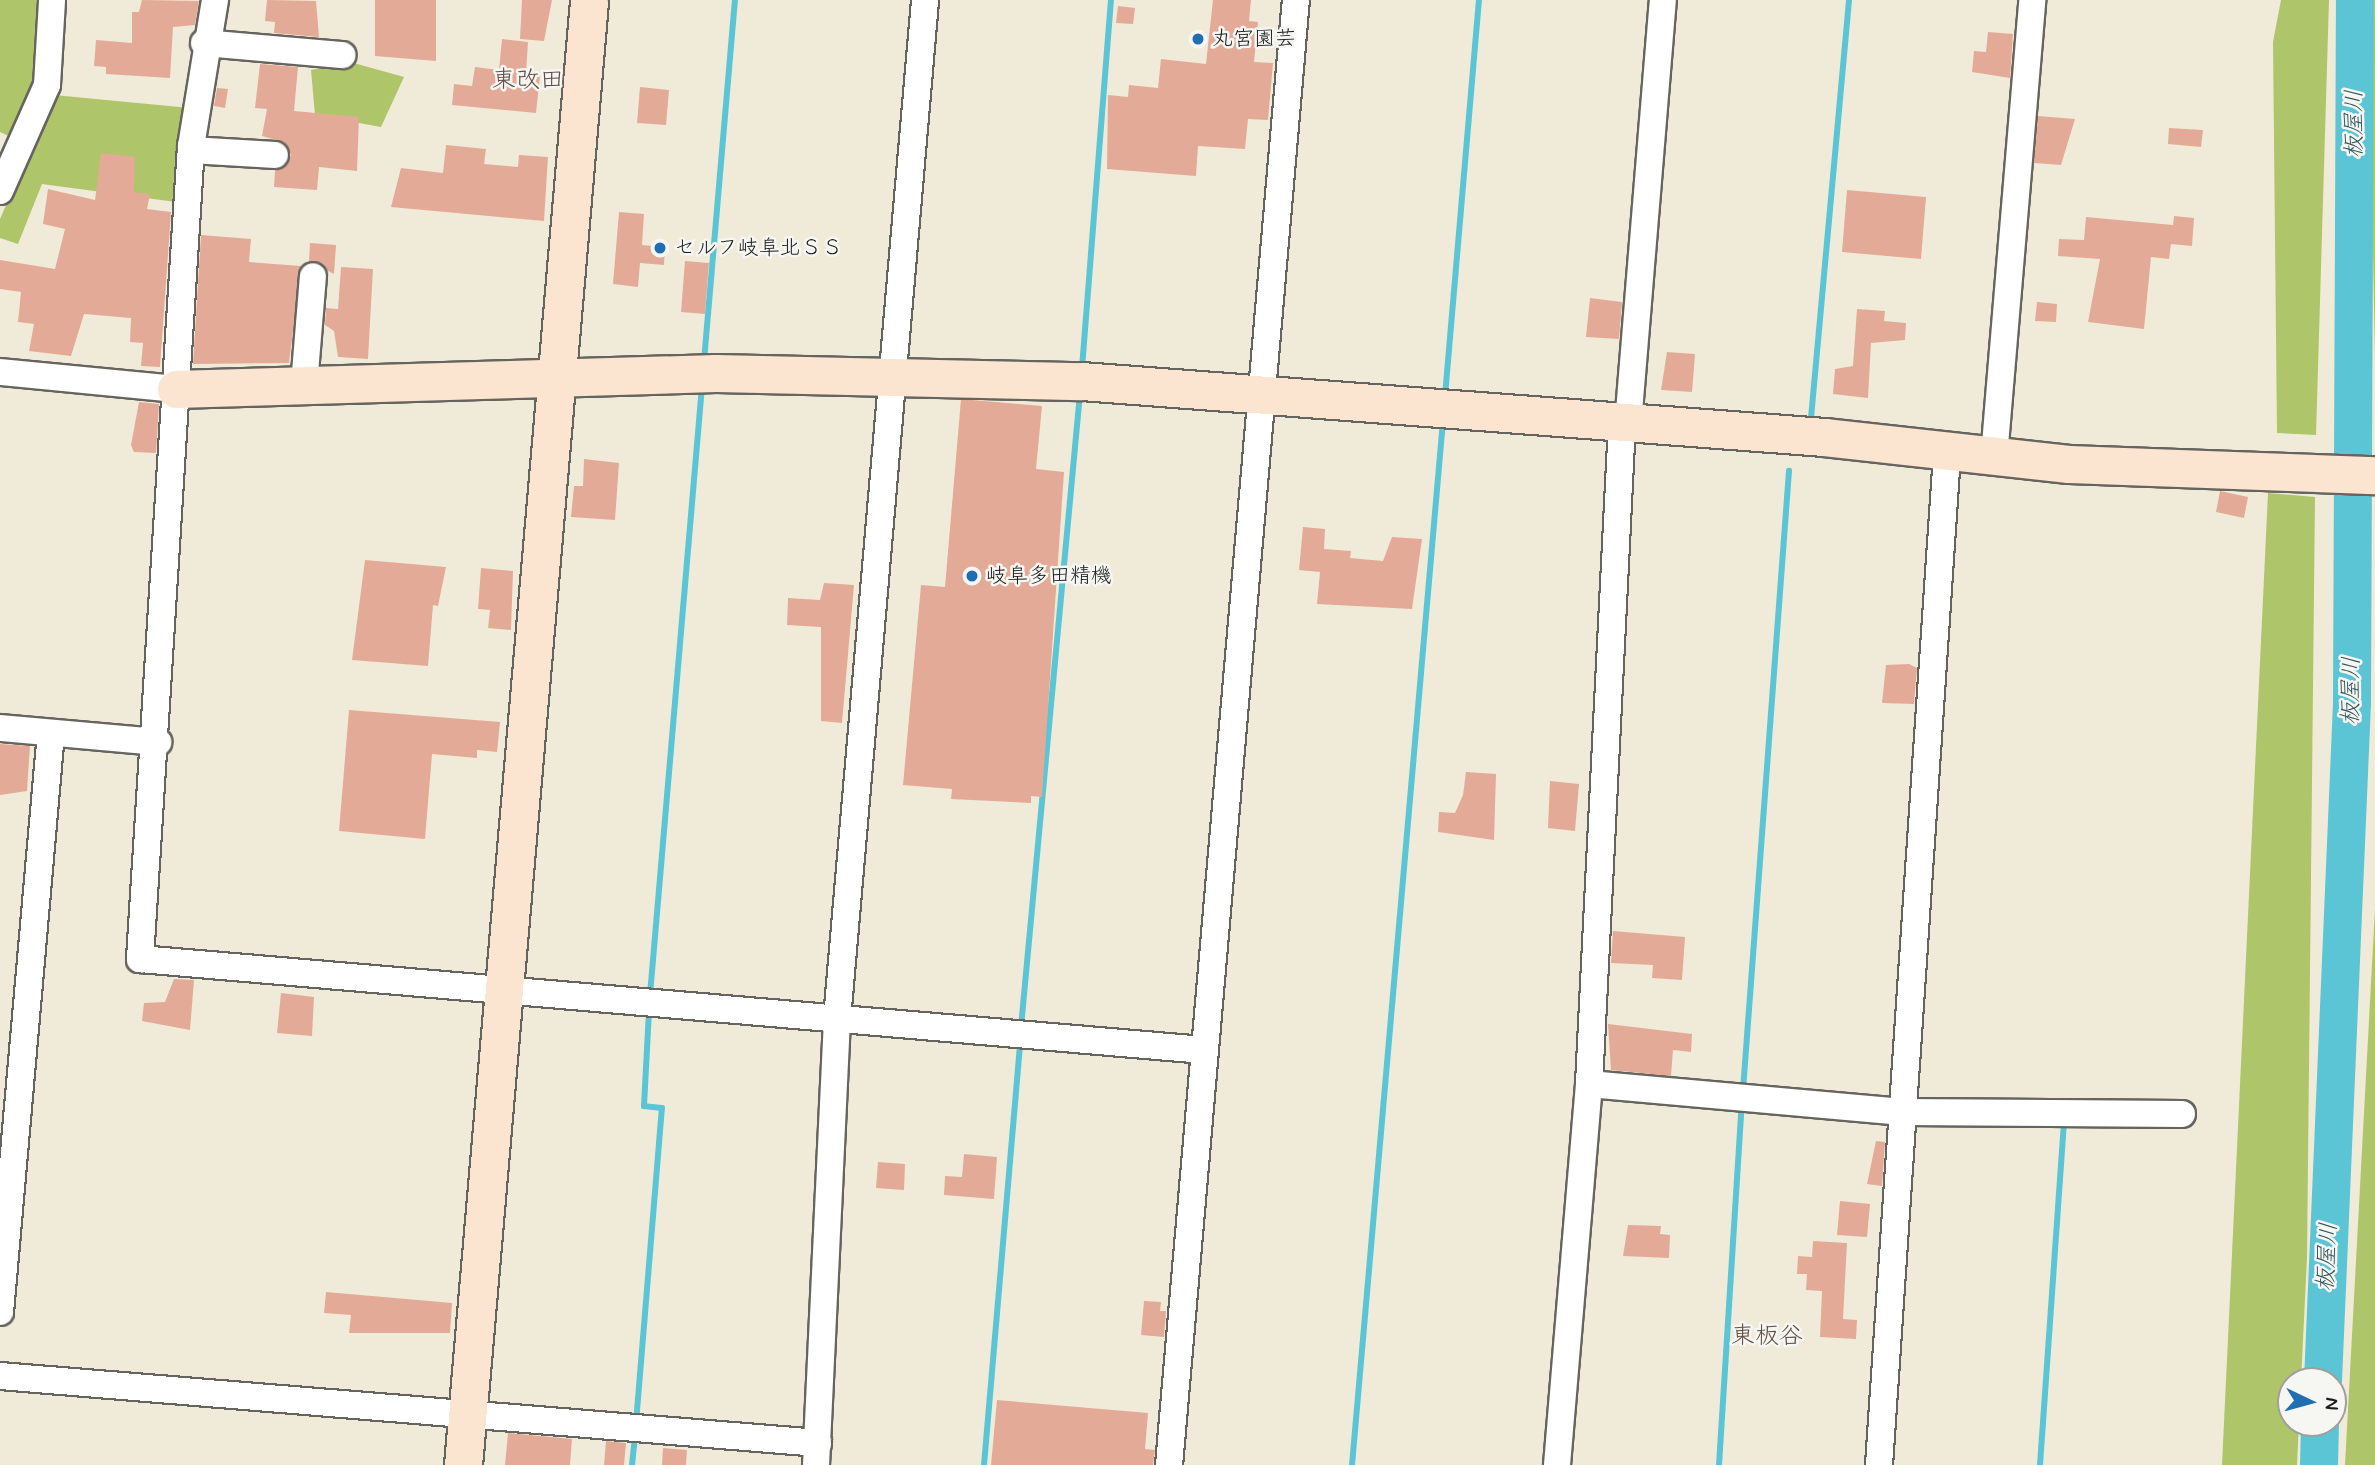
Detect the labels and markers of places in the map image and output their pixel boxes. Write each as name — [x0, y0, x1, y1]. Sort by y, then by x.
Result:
place label: 丸宮園芸 — [1212, 26, 1296, 52]
marker: 丸宮園芸 — [1190, 31, 1206, 47]
place label: セルフ岐阜北ＳＳ — [674, 235, 842, 261]
marker: セルフ岐阜北ＳＳ — [652, 240, 668, 256]
place label: 岐阜多田精機 — [986, 563, 1112, 589]
marker: 岐阜多田精機 — [964, 568, 980, 584]

